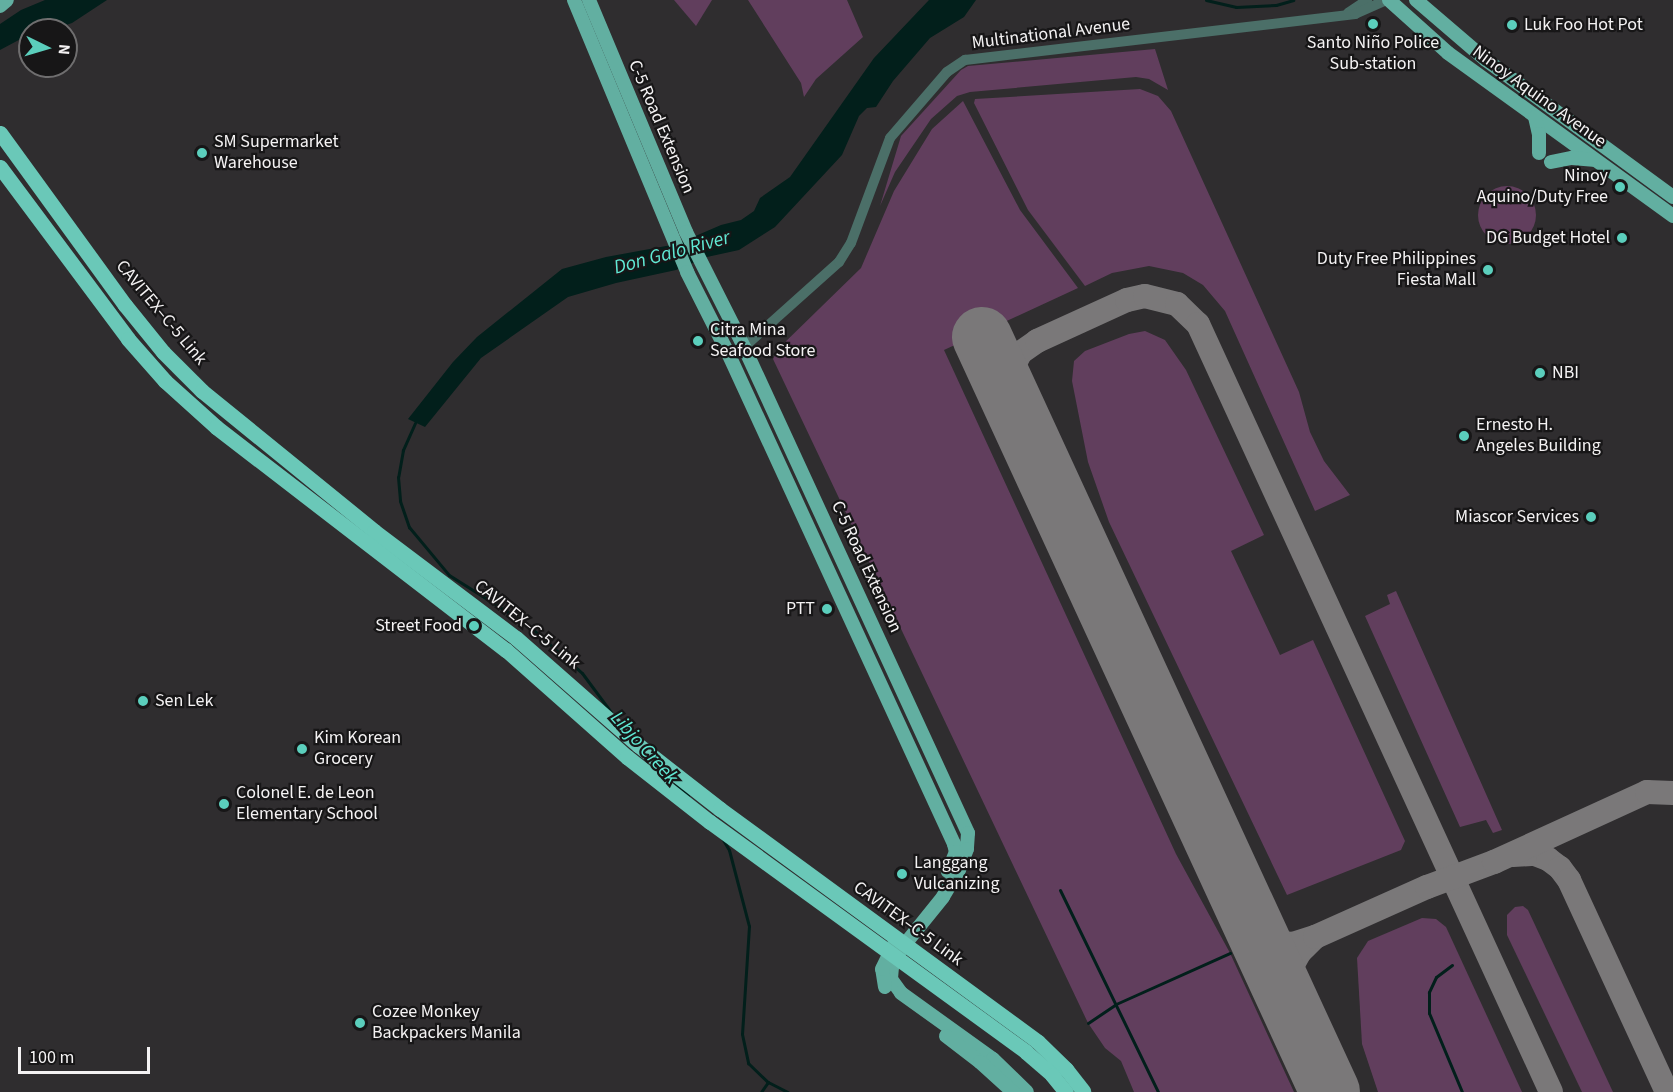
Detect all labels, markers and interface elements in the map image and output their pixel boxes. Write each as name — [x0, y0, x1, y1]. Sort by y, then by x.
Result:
street label: Multinational Avenue — [971, 14, 1131, 54]
place label: Luk Foo Hot Pot — [1524, 14, 1643, 36]
marker: Santo Niño Police Sub-station — [1366, 17, 1380, 31]
north arrow — [18, 18, 78, 78]
marker: Luk Foo Hot Pot — [1505, 18, 1519, 32]
place label: Santo Niño Police Sub-station — [1307, 33, 1439, 76]
street label: Ninoy Aquino Avenue — [1468, 41, 1610, 153]
text: N — [53, 43, 75, 56]
street label: C-5 Road Extension — [623, 57, 699, 197]
place label: SM Supermarket Warehouse — [214, 132, 339, 174]
marker: SM Supermarket Warehouse — [195, 146, 209, 160]
place label: Ninoy Aquino/Duty Free — [1477, 166, 1608, 208]
marker: Ninoy Aquino/Duty Free — [1613, 180, 1627, 194]
water label: Don Galo River — [611, 226, 733, 280]
place label: DG Budget Hotel — [1486, 227, 1610, 249]
marker: DG Budget Hotel — [1615, 231, 1629, 245]
place label: Duty Free Philippines Fiesta Mall — [1317, 249, 1476, 292]
street label: CAVITEX–C-5 Link — [111, 256, 211, 370]
marker: Duty Free Philippines Fiesta Mall — [1481, 263, 1495, 277]
place label: Citra Mina Seafood Store — [710, 320, 815, 362]
marker: Citra Mina Seafood Store — [691, 334, 705, 348]
place label: NBI — [1552, 362, 1579, 384]
marker: NBI — [1533, 366, 1547, 380]
place label: Ernesto H. Angeles Building — [1476, 415, 1601, 458]
marker: Ernesto H. Angeles Building — [1457, 429, 1471, 443]
street label: C-5 Road Extension — [826, 498, 906, 636]
place label: Miascor Services — [1455, 506, 1579, 528]
marker: Miascor Services — [1584, 510, 1598, 524]
street label: CAVITEX–C-5 Link — [470, 576, 584, 674]
place label: PTT — [786, 598, 815, 620]
marker: PTT — [820, 602, 834, 616]
place label: Street Food — [375, 615, 462, 637]
marker: Street Food — [467, 619, 481, 633]
place label: Sen Lek — [155, 690, 213, 712]
marker: Sen Lek — [136, 694, 150, 708]
water label: Libjo Creek — [605, 706, 683, 790]
place label: Kim Korean Grocery — [314, 728, 401, 771]
marker: Kim Korean Grocery — [295, 742, 309, 756]
place label: Colonel E. de Leon Elementary School — [236, 783, 378, 826]
marker: Colonel E. de Leon Elementary School — [217, 797, 231, 811]
place label: Langgang Vulcanizing — [914, 853, 999, 896]
marker: Langgang Vulcanizing — [895, 867, 909, 881]
street label: CAVITEX–C-5 Link — [849, 877, 967, 971]
place label: Cozee Monkey Backpackers Manila — [372, 1002, 521, 1044]
marker: Cozee Monkey Backpackers Manila — [353, 1016, 367, 1030]
scale bar — [21, 1035, 153, 1073]
text: 100 m — [29, 1045, 74, 1070]

